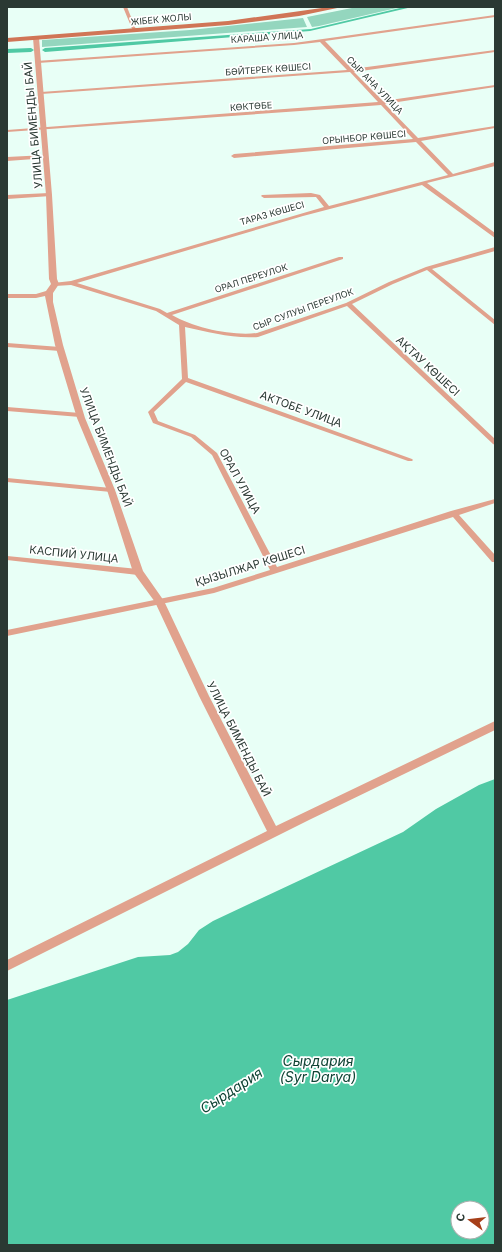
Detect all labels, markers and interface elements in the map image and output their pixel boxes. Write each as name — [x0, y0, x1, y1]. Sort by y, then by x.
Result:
street label: ЖІБЕК ЖОЛЫ — [130, 11, 192, 27]
street label: КАРАША УЛИЦА — [230, 29, 304, 45]
street label: СЫР АНА УЛИЦА — [345, 54, 405, 116]
street label: БӘЙТЕРЕК КӨШЕСІ — [225, 60, 311, 77]
street label: УЛИЦА БИМЕНДЫ БАЙ — [20, 61, 46, 189]
street label: КӨКТӨБЕ — [230, 99, 272, 113]
street label: ОРЫНБОР КӨШЕСІ — [322, 128, 406, 146]
street label: ТАРАЗ КӨШЕСІ — [239, 199, 305, 227]
street label: ОРАЛ ПЕРЕУЛОК — [213, 261, 289, 295]
street label: СЫР СУЛУЫ ПЕРЕУЛОК — [251, 286, 355, 332]
street label: АҚТАУ КӨШЕСІ — [393, 333, 463, 399]
street label: УЛИЦА БИМЕНДЫ БАЙ — [77, 385, 135, 509]
street label: АКТОБЕ УЛИЦА — [258, 388, 344, 430]
street label: ОРАЛ УЛИЦА — [216, 446, 264, 516]
street label: КАСПИЙ УЛИЦА — [29, 542, 120, 566]
street label: ҚЫЗЫЛЖАР КӨШЕСІ — [193, 543, 307, 589]
street label: УЛИЦА БИМЕНДЫ БАЙ — [204, 679, 274, 799]
water label: Сырдария (Syr Darya) — [280, 1052, 356, 1085]
water label: Сырдария — [197, 1063, 266, 1116]
north arrow — [450, 1200, 490, 1240]
text: С — [453, 1212, 468, 1223]

